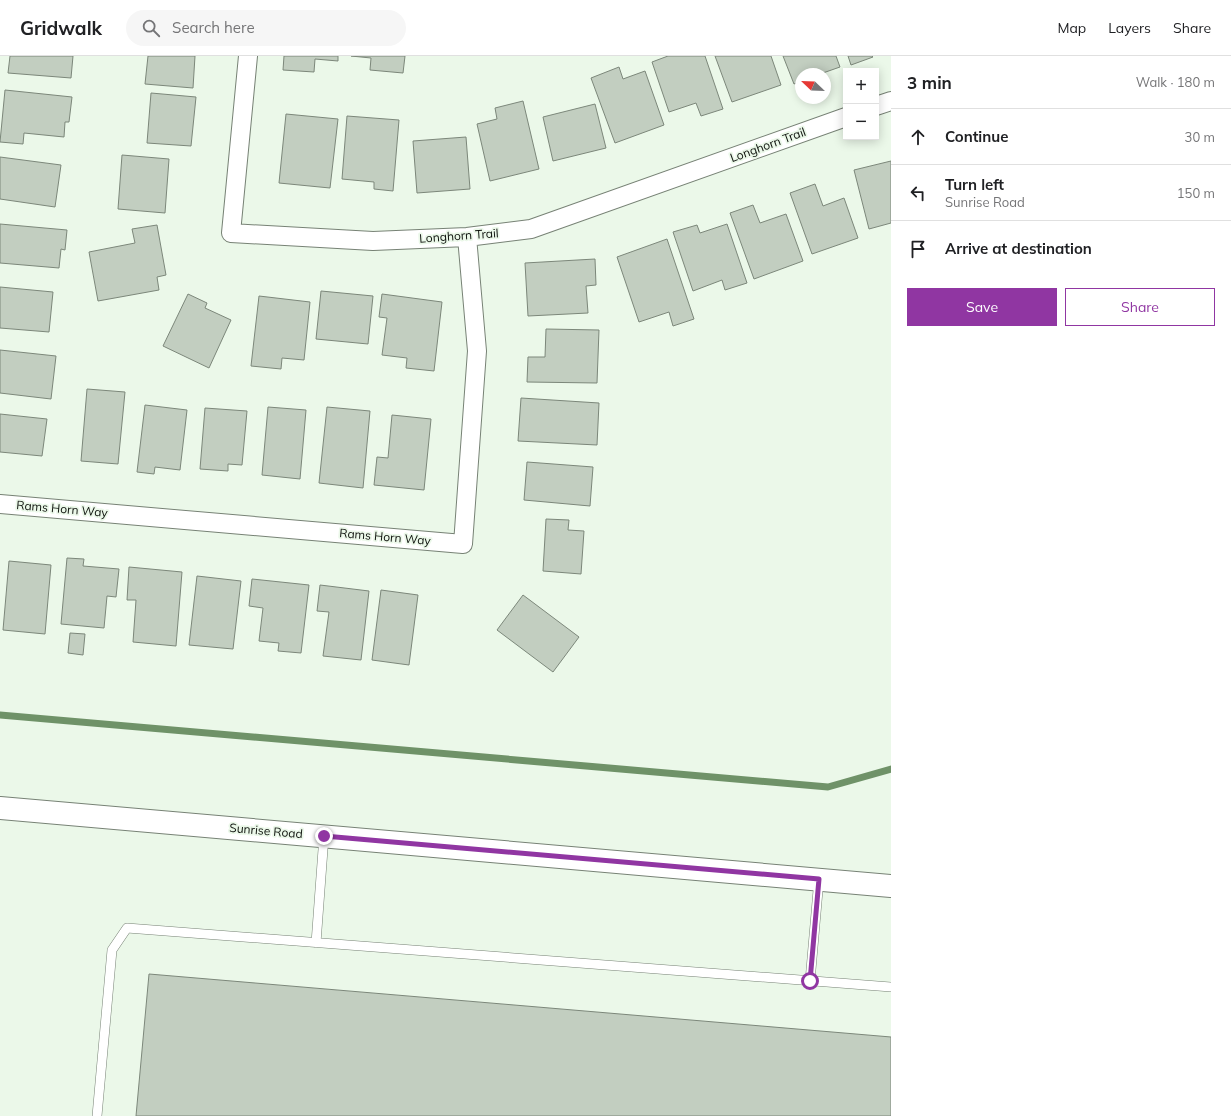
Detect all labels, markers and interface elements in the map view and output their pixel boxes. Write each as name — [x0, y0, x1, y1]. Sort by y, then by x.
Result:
search box — [126, 10, 406, 46]
text: Gridwalk — [20, 16, 102, 40]
icon: search — [140, 17, 162, 39]
text: Search here — [172, 18, 255, 37]
text: Map — [1057, 19, 1086, 37]
text: Layers — [1108, 19, 1151, 37]
text: Share — [1173, 19, 1211, 37]
north arrow — [795, 68, 831, 104]
map controls — [843, 68, 879, 140]
button: + — [843, 68, 879, 104]
text: 3 min — [907, 72, 952, 93]
text: Walk · 180 m — [1136, 74, 1215, 90]
button: − — [843, 104, 879, 140]
street label: Longhorn Trail — [728, 124, 808, 165]
icon: ahead — [907, 126, 929, 148]
text: Continue — [945, 127, 1008, 146]
text: 30 m — [1185, 129, 1215, 145]
text: Turn left — [945, 175, 1004, 194]
icon: left — [907, 182, 929, 204]
text: 150 m — [1177, 185, 1215, 201]
text: Sunrise Road — [945, 194, 1025, 210]
street label: Longhorn Trail — [419, 225, 499, 246]
icon: arrive — [907, 238, 929, 260]
text: Arrive at destination — [945, 239, 1092, 258]
button: Save — [907, 288, 1057, 326]
button: Share — [1065, 288, 1215, 326]
street label: Rams Horn Way — [16, 497, 109, 520]
street label: Rams Horn Way — [339, 525, 432, 548]
street label: Sunrise Road — [229, 820, 303, 841]
route end — [315, 827, 333, 845]
route start — [801, 972, 819, 990]

